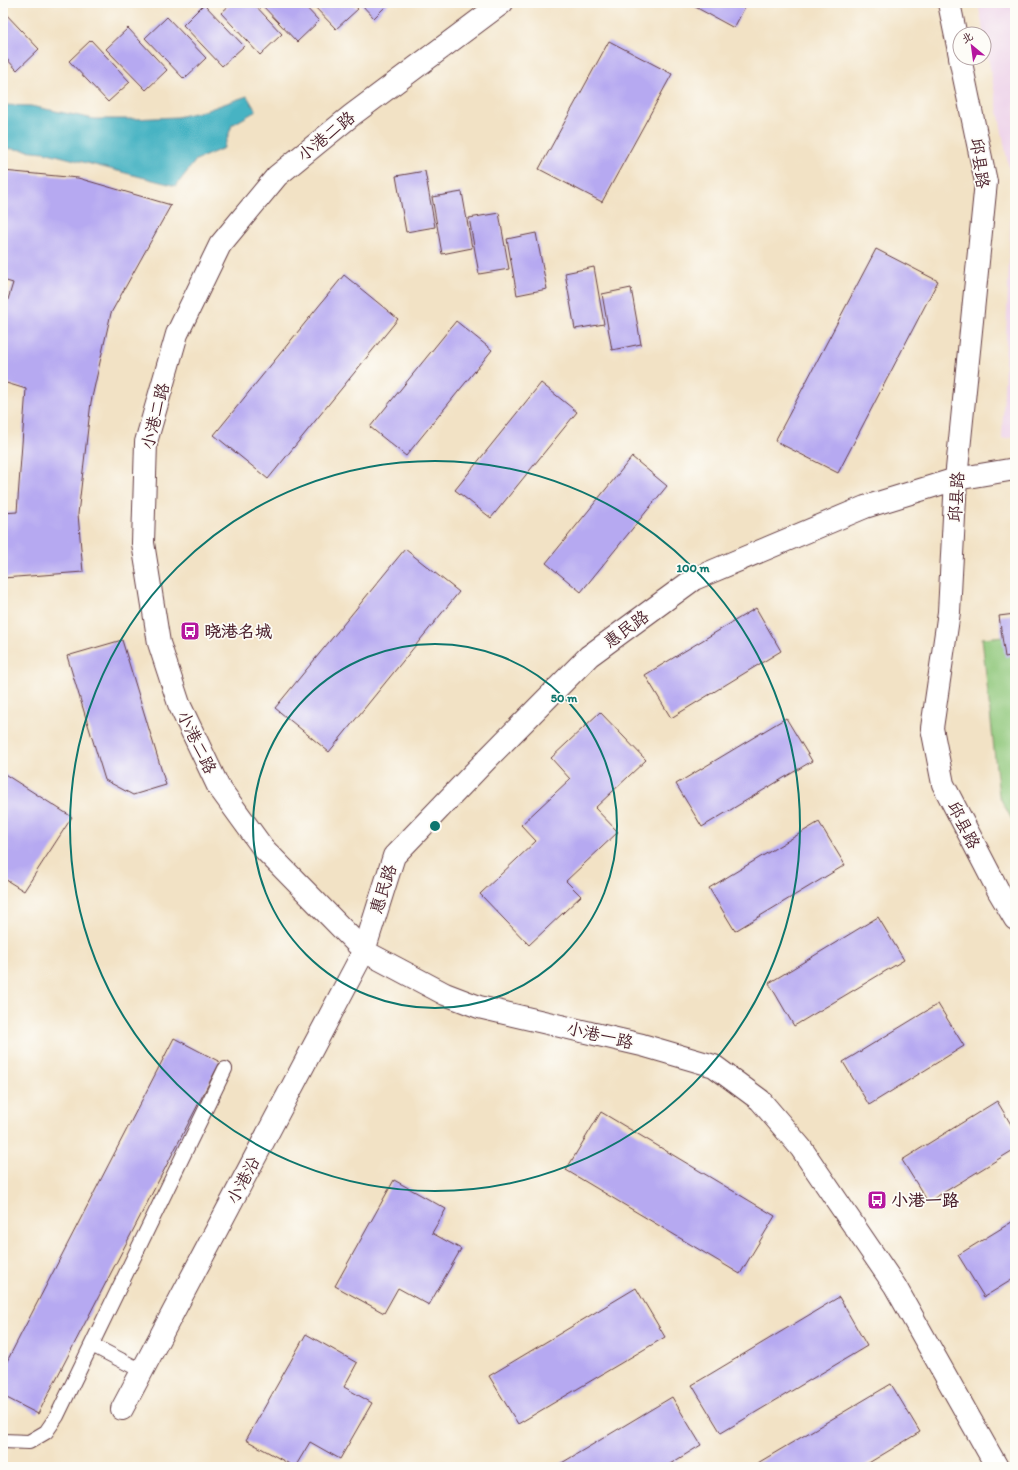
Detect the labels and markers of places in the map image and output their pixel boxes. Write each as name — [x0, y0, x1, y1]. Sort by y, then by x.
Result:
bus stop icon: 晓港名城 — [179, 620, 201, 642]
place label: 晓港名城 — [204, 621, 272, 641]
centre of rings — [428, 819, 442, 833]
bus stop icon: 小港一路 — [866, 1189, 888, 1211]
place label: 小港一路 — [891, 1190, 959, 1210]

